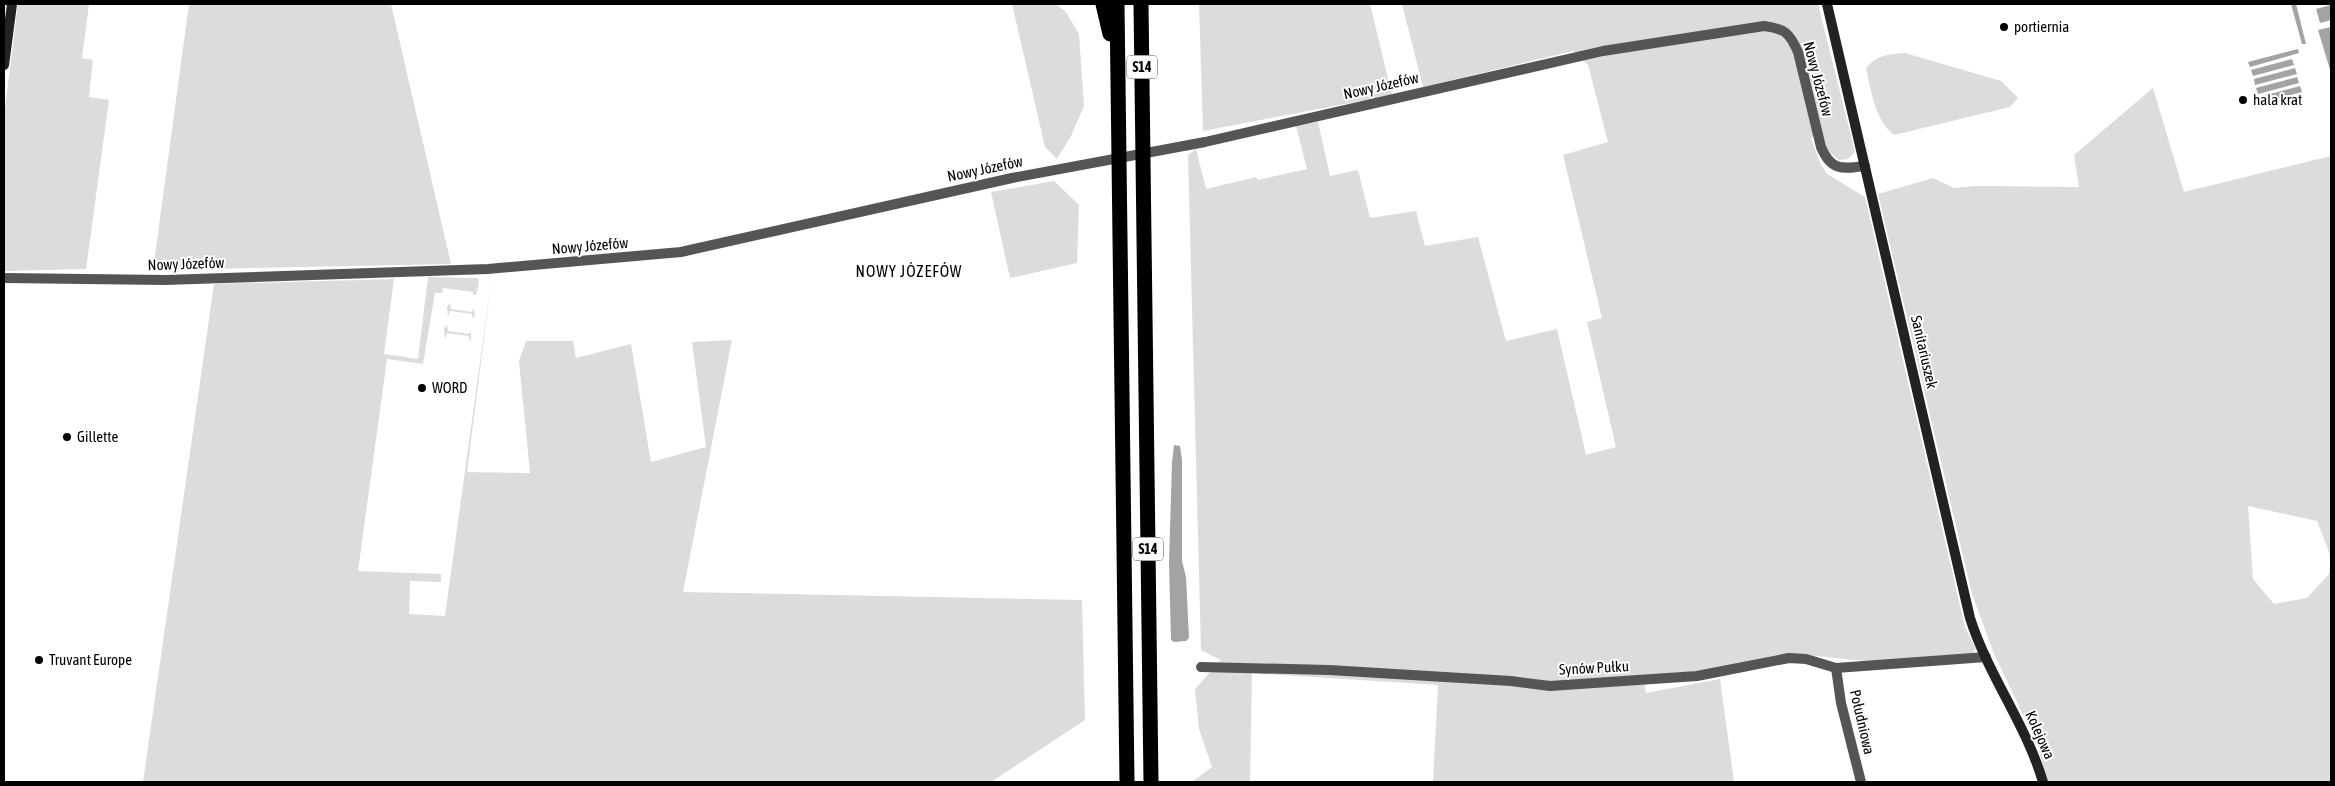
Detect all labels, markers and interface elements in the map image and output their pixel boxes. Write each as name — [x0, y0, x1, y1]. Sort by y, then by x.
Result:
place label: portiernia — [2014, 18, 2069, 35]
marker: portiernia — [1998, 21, 2010, 33]
street label: Nowy Józefów — [1800, 40, 1837, 118]
road number: S14 — [1127, 56, 1157, 78]
street label: Nowy Józefów — [1342, 69, 1420, 102]
place label: hala krat — [2253, 91, 2302, 108]
marker: hala krat — [2237, 94, 2249, 106]
street label: Nowy Józefów — [946, 152, 1024, 185]
street label: Nowy Józefów — [551, 234, 629, 257]
street label: Nowy Józefów — [147, 254, 225, 273]
district label: NOWY JÓZEFÓW — [856, 262, 962, 280]
street label: Sanitariuszek — [1908, 314, 1941, 390]
place label: WORD — [432, 379, 467, 396]
marker: WORD — [416, 382, 428, 394]
place label: Gillette — [77, 428, 119, 445]
marker: Gillette — [61, 431, 73, 443]
road number: S14 — [1133, 538, 1163, 560]
place label: Truvant Europe — [49, 651, 132, 668]
marker: Truvant Europe — [33, 654, 45, 666]
street label: Synów Pułku — [1559, 657, 1629, 678]
street label: Południowa — [1847, 688, 1878, 756]
street label: Kolejowa — [2022, 708, 2059, 762]

